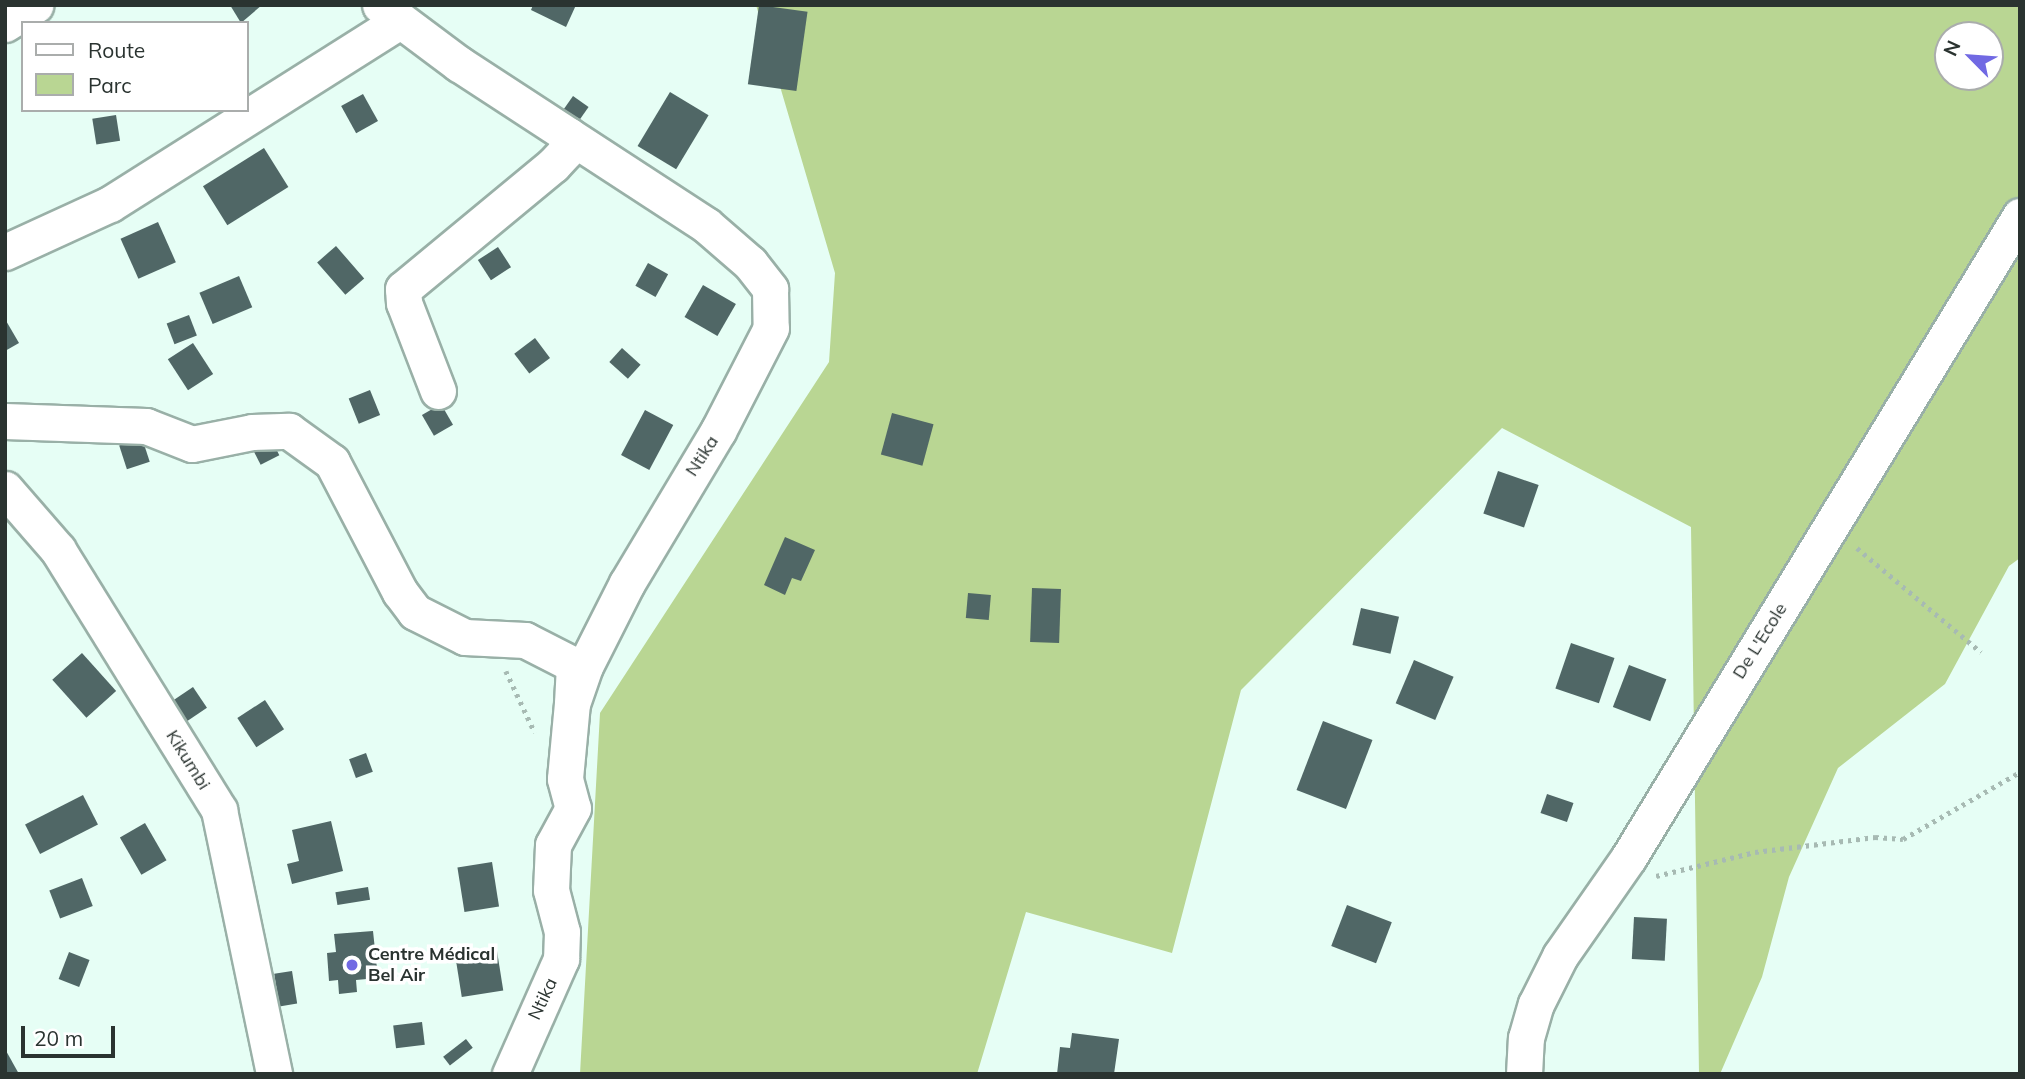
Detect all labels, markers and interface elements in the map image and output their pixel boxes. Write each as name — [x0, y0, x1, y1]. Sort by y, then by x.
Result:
legend — [21, 21, 248, 112]
north arrow — [1934, 21, 2004, 91]
text: N — [1938, 36, 1966, 60]
text: Route — [88, 37, 145, 63]
text: Parc — [88, 72, 132, 98]
street label: Ntika — [681, 432, 723, 480]
street label: De L'Ecole — [1728, 599, 1792, 683]
street label: Kikumbi — [161, 726, 215, 794]
place label: Centre Médical Bel Air — [368, 944, 495, 986]
marker: Centre Médical Bel Air — [342, 955, 362, 975]
street label: Ntika — [524, 974, 562, 1024]
scale bar — [24, 1012, 119, 1056]
text: 20 m — [34, 1025, 83, 1051]

